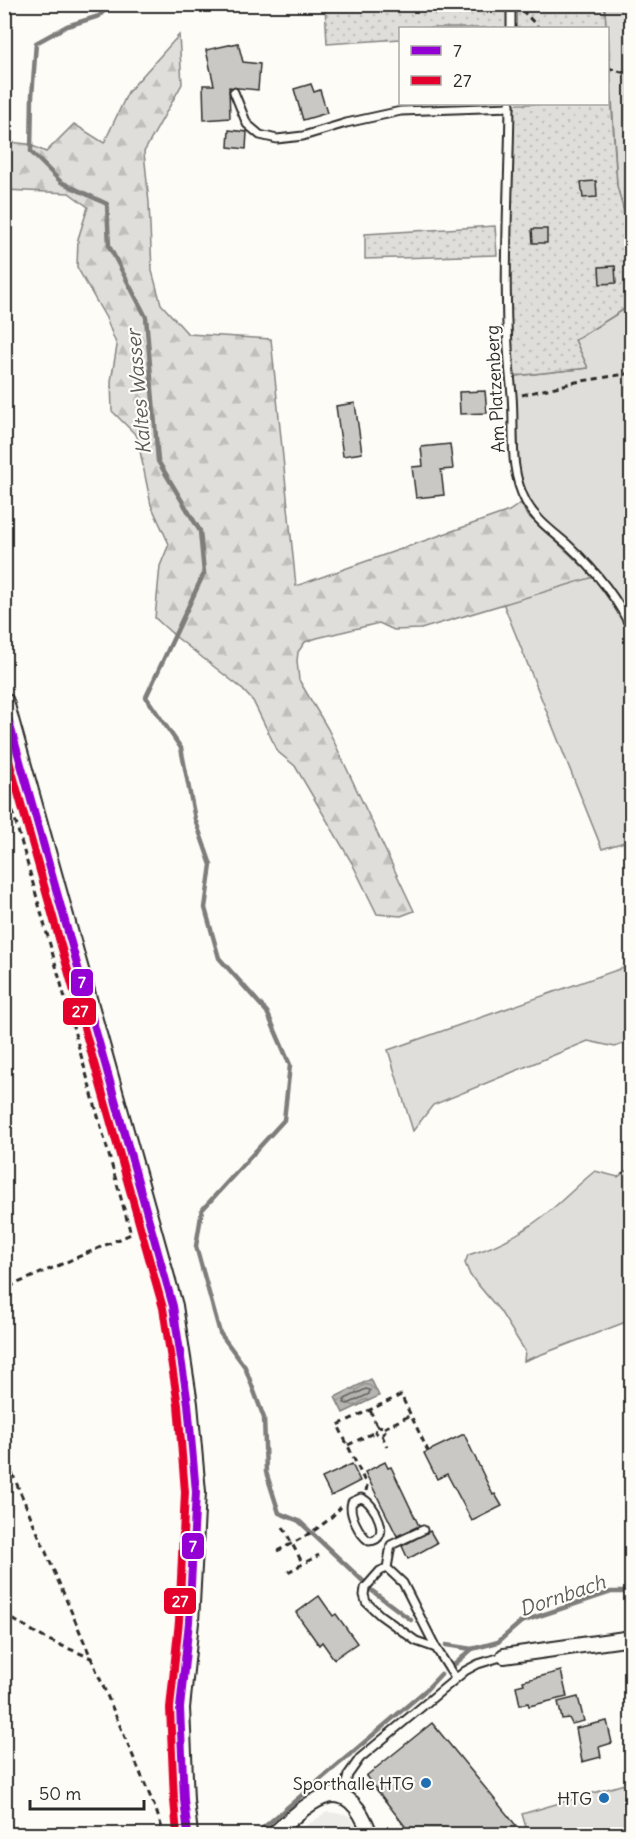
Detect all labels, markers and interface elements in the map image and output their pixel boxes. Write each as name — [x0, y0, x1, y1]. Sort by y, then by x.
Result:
legend — [399, 27, 609, 105]
text: 7 — [453, 39, 462, 62]
text: 27 — [453, 69, 472, 92]
street label: Am Platzenberg — [480, 324, 510, 454]
water label: Kaltes Wasser — [120, 326, 156, 456]
line badge: 7 — [70, 968, 94, 997]
text: 7 — [78, 972, 86, 992]
line badge: 27 — [62, 997, 97, 1026]
text: 27 — [72, 1001, 88, 1021]
line badge: 7 — [181, 1532, 205, 1560]
text: 7 — [189, 1536, 197, 1556]
water label: Dornbach — [516, 1569, 609, 1621]
line badge: 27 — [163, 1587, 197, 1615]
text: 27 — [172, 1591, 188, 1611]
place label: Sporthalle HTG — [293, 1772, 414, 1795]
scale bar — [30, 1773, 144, 1811]
marker: Sporthalle HTG — [419, 1776, 433, 1790]
text: 50 m — [39, 1782, 81, 1805]
place label: HTG — [557, 1787, 592, 1810]
marker: HTG — [597, 1791, 611, 1805]

